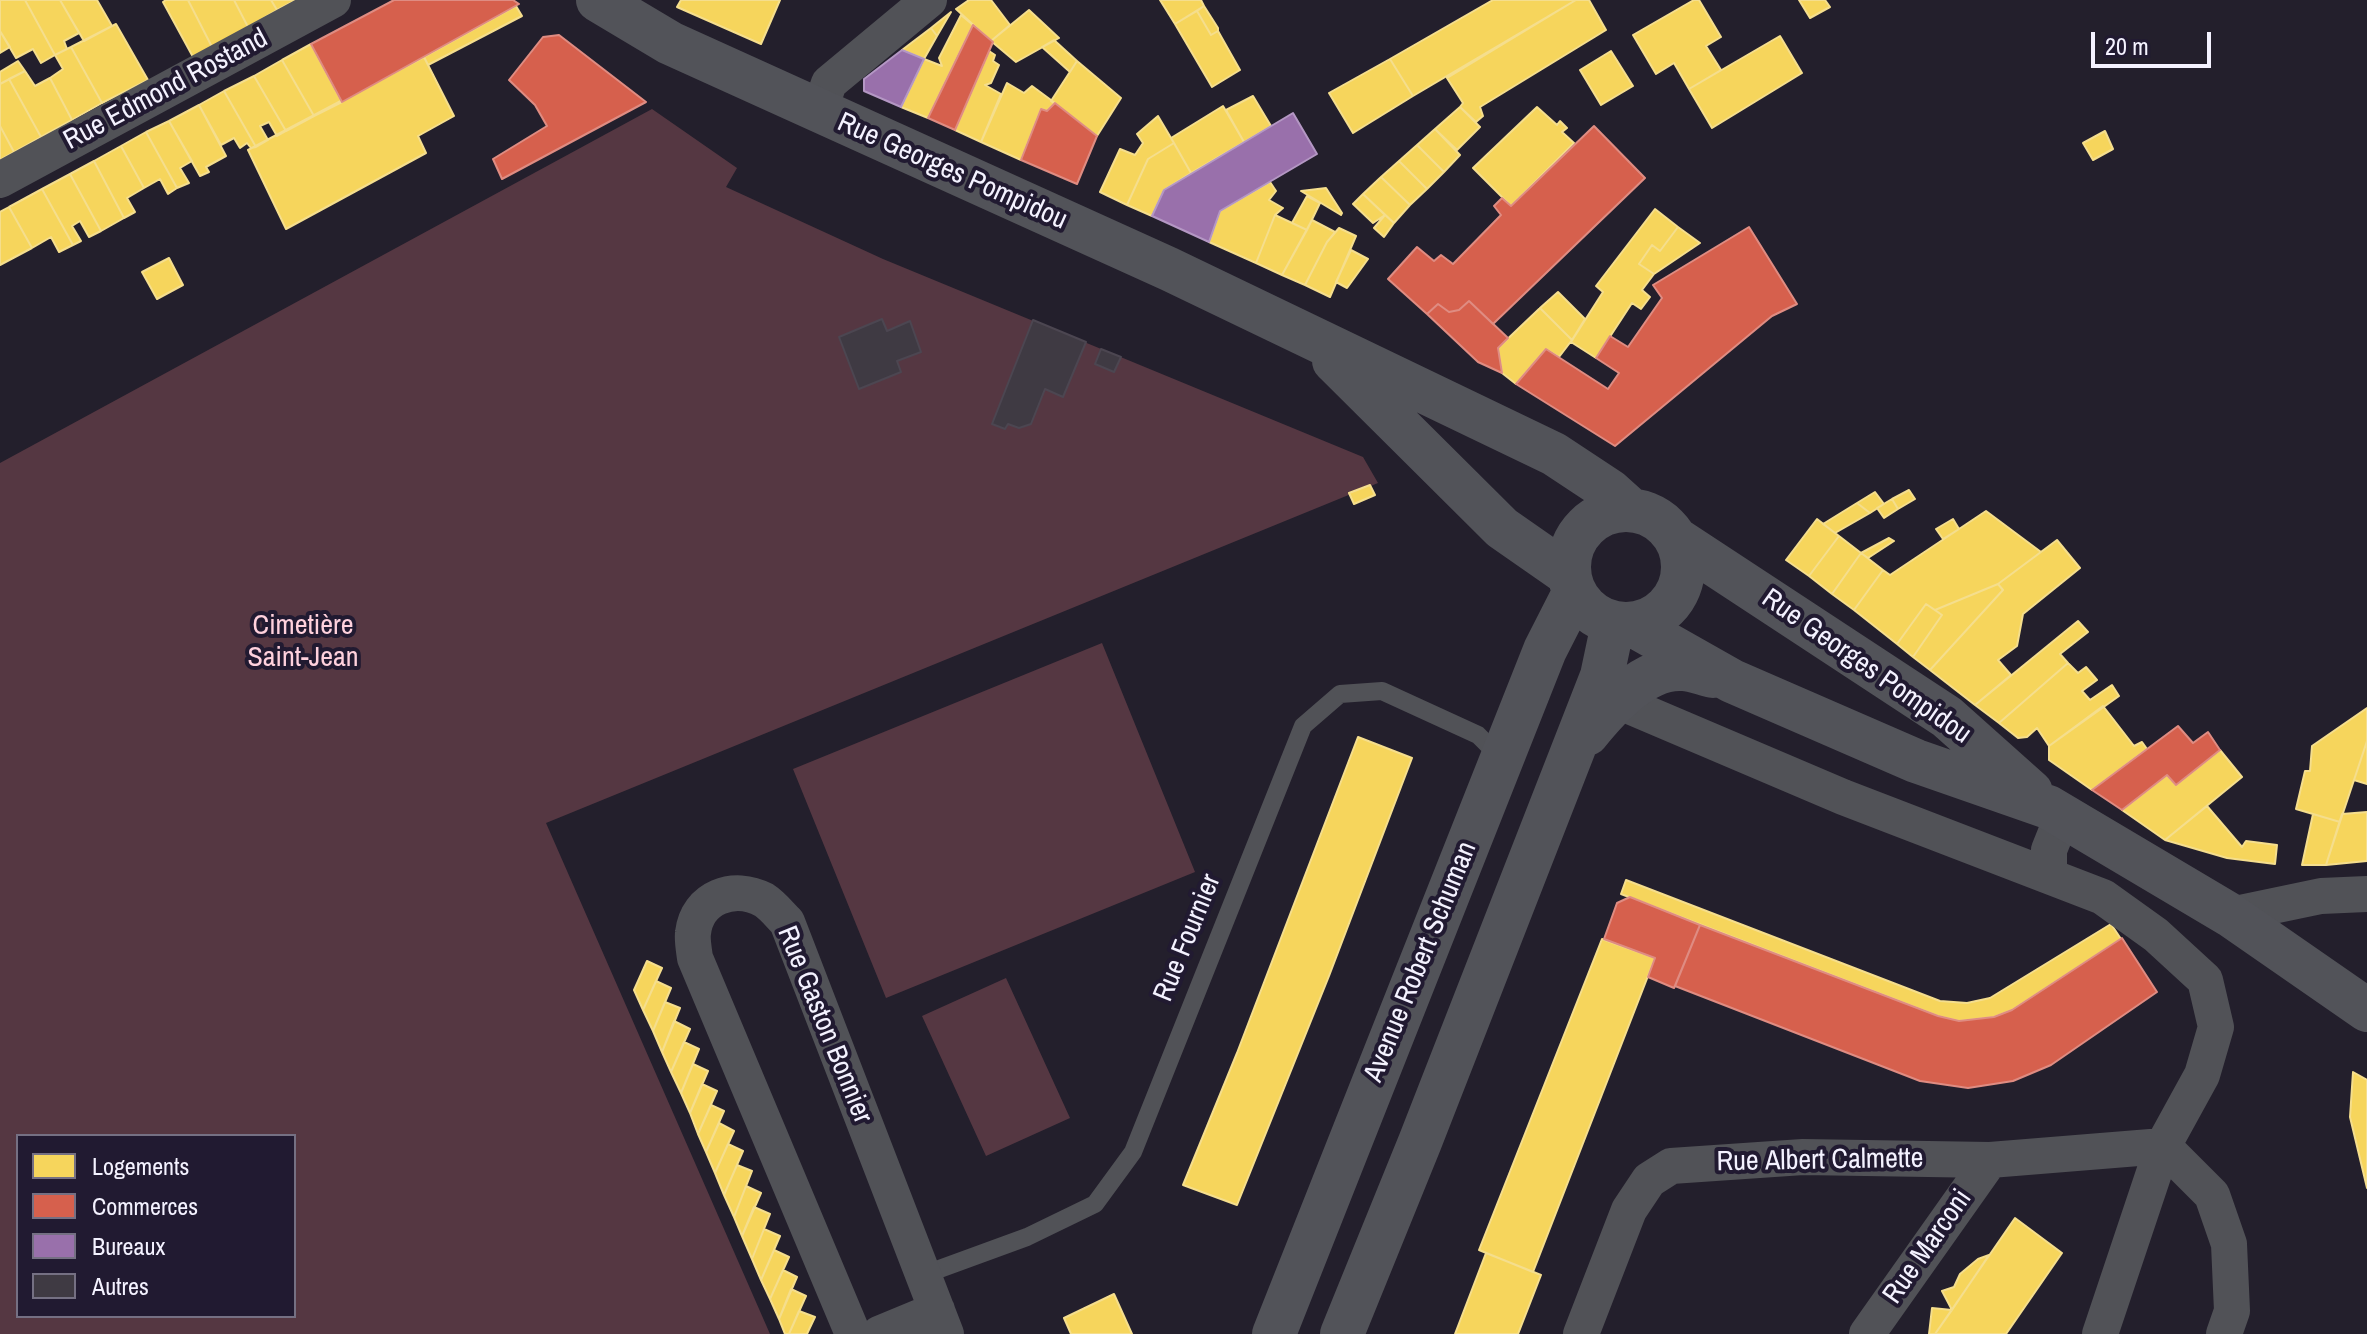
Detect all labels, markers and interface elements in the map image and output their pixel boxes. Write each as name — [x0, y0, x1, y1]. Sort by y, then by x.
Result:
scale bar — [2095, 16, 2215, 66]
street label: Rue Edmond Rostand — [58, 22, 274, 158]
text: 20 m — [2105, 30, 2149, 62]
street label: Rue Georges Pompidou — [832, 106, 1072, 238]
street label: Rue Georges Pompidou — [1755, 582, 1977, 752]
park label: Cimetière Saint-Jean — [247, 609, 359, 675]
street label: Avenue Robert Schuman — [1357, 837, 1485, 1087]
street label: Rue Fournier — [1147, 870, 1229, 1006]
street label: Rue Gaston Bonnier — [769, 922, 879, 1128]
legend — [16, 1134, 296, 1318]
street label: Rue Albert Calmette — [1716, 1142, 1924, 1180]
text: Logements — [92, 1150, 189, 1182]
street label: Rue Marconi — [1877, 1184, 1979, 1310]
text: Commerces — [92, 1190, 198, 1222]
text: Bureaux — [92, 1230, 165, 1262]
text: Autres — [92, 1270, 149, 1302]

